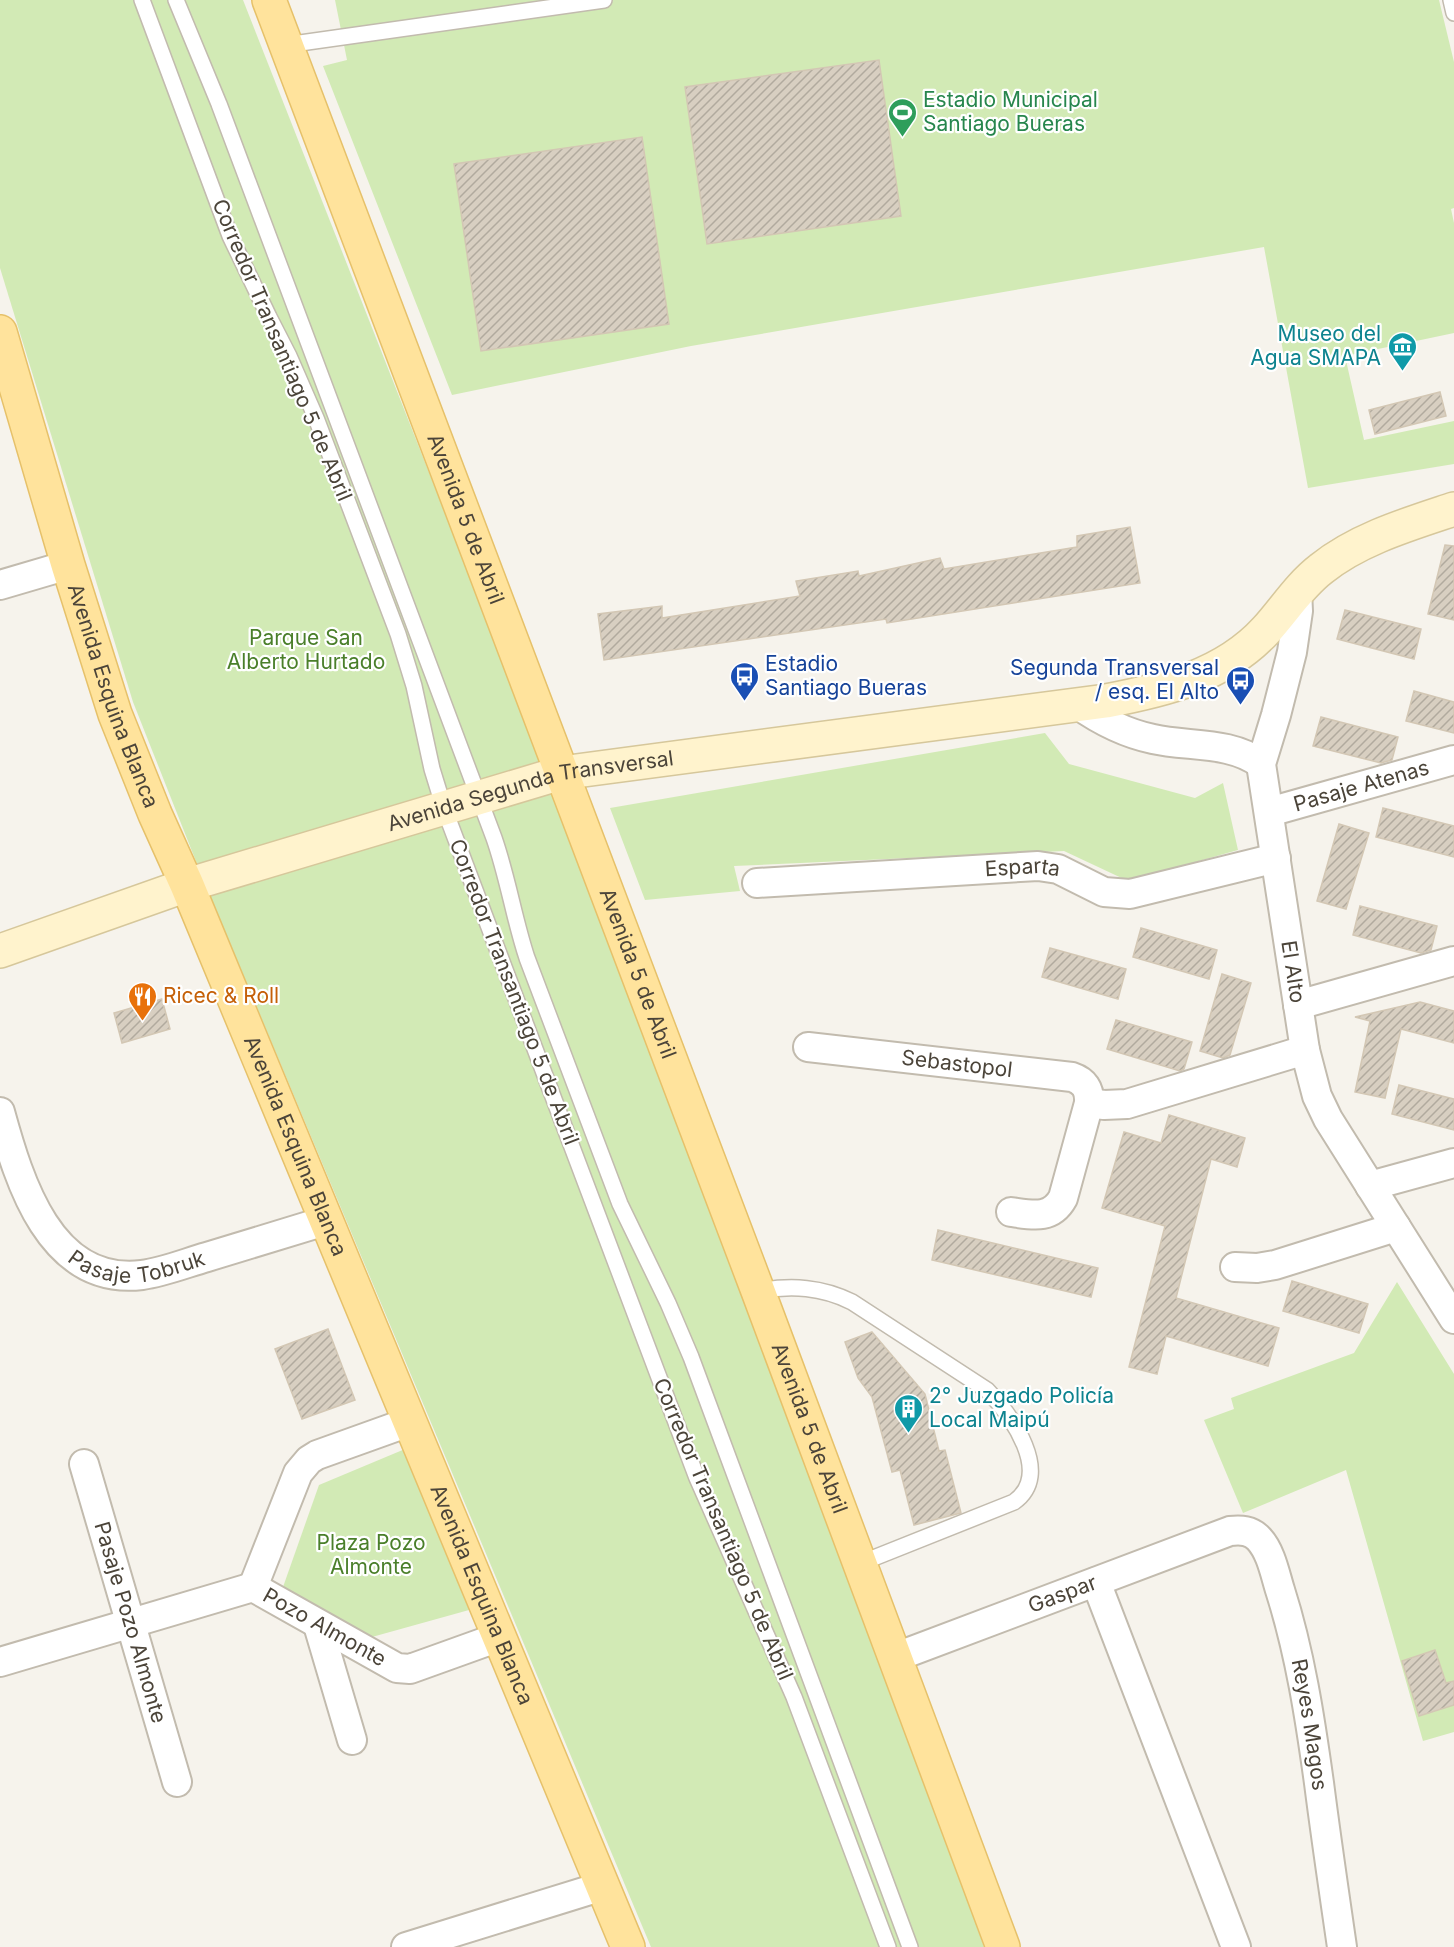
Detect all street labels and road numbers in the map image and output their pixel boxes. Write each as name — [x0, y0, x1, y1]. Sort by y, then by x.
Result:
street label: Corredor Transantiago 5 de Abril — [207, 195, 358, 505]
street label: Avenida 5 de Abril — [422, 430, 510, 608]
street label: Avenida Esquina Blanca — [63, 580, 164, 811]
street label: Avenida Segunda Transversal — [384, 745, 675, 836]
street label: Pasaje Atenas — [1291, 755, 1432, 816]
street label: Corredor Transantiago 5 de Abril — [444, 835, 584, 1148]
street label: Esparta — [984, 853, 1062, 881]
street label: Avenida 5 de Abril — [595, 885, 682, 1062]
street label: El Alto — [1276, 939, 1311, 1005]
street label: Avenida Esquina Blanca — [239, 1032, 353, 1259]
street label: Sebastopol — [900, 1045, 1014, 1082]
street label: Pasaje Tobruk — [64, 1244, 208, 1288]
street label: Avenida 5 de Abril — [766, 1339, 853, 1517]
street label: Corredor Transantiago 5 de Abril — [648, 1374, 799, 1684]
street label: Avenida Esquina Blanca — [425, 1481, 539, 1708]
street label: Pasaje Pozo Almonte — [90, 1519, 172, 1726]
street label: Gaspar — [1025, 1569, 1100, 1618]
street label: Pozo Almonte — [259, 1582, 391, 1671]
street label: Reyes Magos — [1287, 1656, 1333, 1792]

